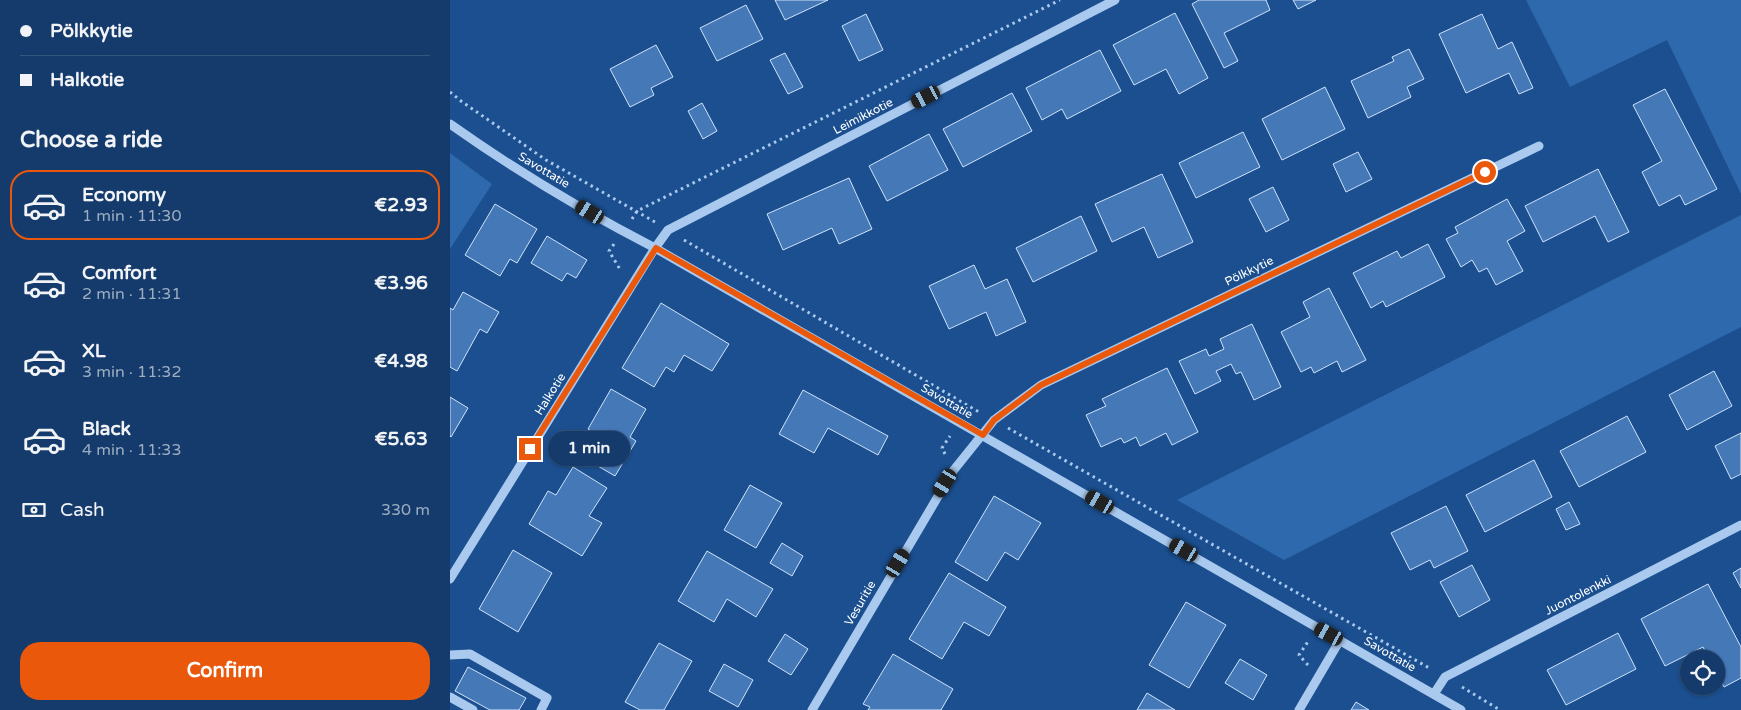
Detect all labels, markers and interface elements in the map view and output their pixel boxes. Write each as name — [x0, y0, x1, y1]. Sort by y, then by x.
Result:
text: Pölkkytie — [50, 20, 133, 42]
text: Halkotie — [50, 69, 124, 91]
car — [909, 84, 942, 110]
street label: Leimikkotie — [831, 95, 895, 137]
text: Choose a ride — [20, 127, 163, 153]
street label: Savottatie — [516, 149, 573, 191]
route start — [1474, 161, 1496, 183]
icon: car — [22, 183, 67, 228]
text: Economy — [82, 184, 166, 206]
text: €2.93 — [374, 194, 428, 216]
car — [573, 198, 606, 226]
text: 1 min · 11:30 — [82, 206, 181, 226]
street label: Pölkkytie — [1222, 253, 1276, 289]
icon: car — [22, 261, 67, 306]
text: Comfort — [82, 262, 156, 284]
text: €3.96 — [374, 272, 428, 294]
text: 2 min · 11:31 — [82, 284, 181, 304]
icon: car — [22, 339, 67, 384]
text: XL — [82, 340, 106, 362]
text: €4.98 — [374, 350, 428, 372]
text: 3 min · 11:32 — [82, 362, 181, 382]
street label: Halkotie — [532, 370, 568, 418]
street label: Savottatie — [919, 381, 976, 422]
icon: car — [22, 417, 67, 462]
text: Black — [82, 418, 131, 440]
text: €5.63 — [374, 428, 428, 450]
callout: 1 min — [548, 432, 630, 466]
route end — [519, 438, 541, 460]
text: 1 min — [568, 438, 610, 458]
text: 4 min · 11:33 — [82, 440, 181, 460]
car — [930, 466, 959, 500]
car — [1083, 488, 1116, 516]
icon: cash — [20, 496, 48, 524]
text: Cash — [60, 499, 105, 521]
text: 330 m — [381, 500, 430, 520]
car — [1167, 536, 1200, 564]
car — [883, 546, 912, 580]
street label: Juontolenkki — [1543, 572, 1613, 618]
street label: Vesuritie — [842, 578, 879, 628]
car — [1312, 620, 1345, 648]
street label: Savottatie — [1362, 634, 1419, 675]
button: Confirm — [20, 642, 430, 700]
map controls — [1680, 650, 1725, 695]
button: locate — [1680, 650, 1725, 695]

